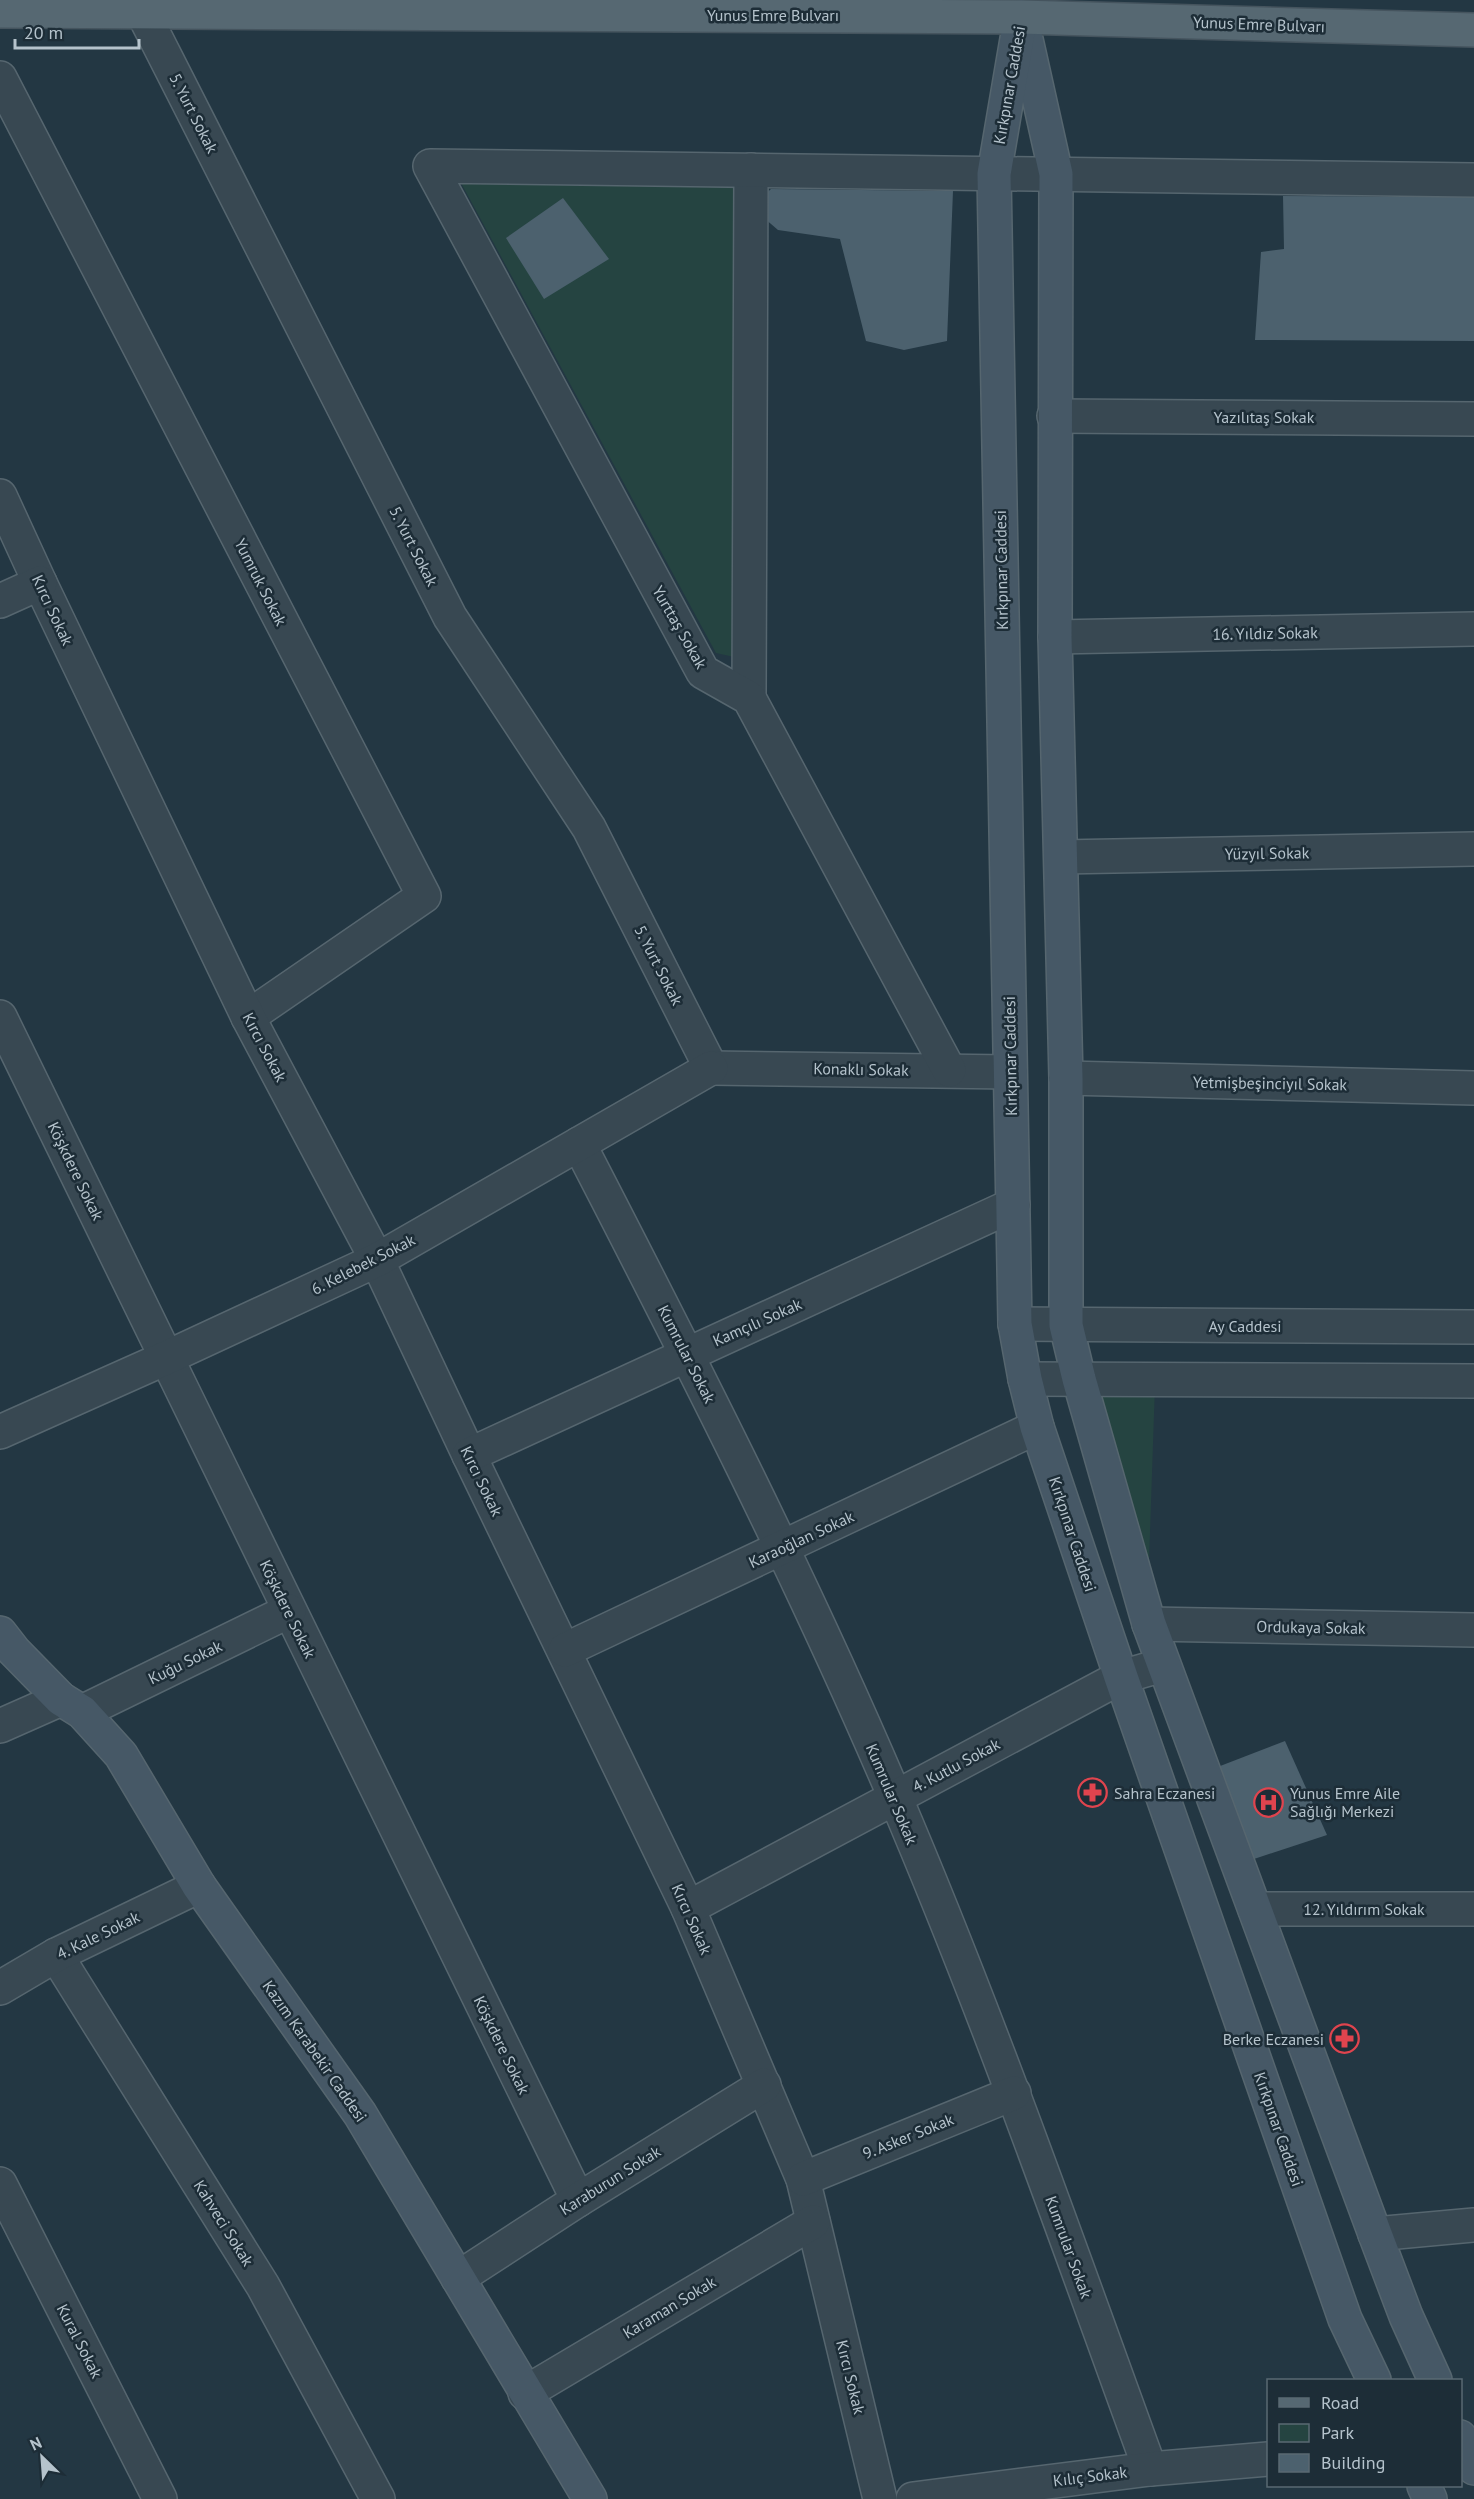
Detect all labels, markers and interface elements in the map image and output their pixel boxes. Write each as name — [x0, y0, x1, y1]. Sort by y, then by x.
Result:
street label: Yunus Emre Bulvarı — [707, 5, 839, 25]
scale bar — [15, 12, 140, 50]
street label: Yunus Emre Bulvarı — [1193, 12, 1325, 36]
text: 20 m — [24, 21, 63, 44]
street label: Kırkpınar Caddesi — [989, 24, 1029, 146]
street label: 5. Yurt Sokak — [165, 70, 223, 157]
street label: Yazılıtaş Sokak — [1214, 407, 1315, 427]
street label: 5. Yurt Sokak — [385, 503, 443, 590]
street label: Kırkpınar Caddesi — [990, 510, 1012, 630]
street label: Yumruk Sokak — [230, 535, 292, 629]
street label: Kırcı Sokak — [28, 572, 78, 649]
street label: Yurttaş Sokak — [648, 582, 712, 672]
street label: 16. Yıldız Sokak — [1212, 622, 1318, 644]
street label: Yüzyıl Sokak — [1225, 842, 1310, 864]
street label: 5. Yurt Sokak — [630, 922, 688, 1009]
street label: Kırkpınar Caddesi — [999, 996, 1021, 1116]
street label: Kırcı Sokak — [238, 1009, 292, 1085]
street label: Konaklı Sokak — [813, 1058, 909, 1080]
street label: Yetmişbeşinciyıl Sokak — [1193, 1072, 1348, 1094]
street label: Köşkdere Sokak — [44, 1119, 109, 1224]
street label: 6. Kelebek Sokak — [308, 1229, 418, 1299]
street label: Kamçılı Sokak — [709, 1293, 805, 1351]
street label: Kumrular Sokak — [654, 1301, 720, 1407]
street label: Ay Caddesi — [1208, 1316, 1282, 1336]
street label: Kırcı Sokak — [456, 1443, 508, 1520]
street label: Kırkpınar Caddesi — [1045, 1474, 1101, 1594]
street label: Karaoğlan Sokak — [745, 1506, 857, 1572]
street label: Köşkdere Sokak — [256, 1557, 321, 1662]
street label: Ordukaya Sokak — [1256, 1616, 1366, 1638]
street label: Kuğu Sokak — [145, 1635, 226, 1688]
street label: 4. Kutlu Sokak — [909, 1733, 1004, 1796]
street label: Kumrular Sokak — [862, 1741, 922, 1848]
pharmacy icon: Sahra Eczanesi — [1077, 1777, 1109, 1809]
place label: Sahra Eczanesi — [1114, 1783, 1215, 1803]
place label: Yunus Emre Aile Sağlığı Merkezi — [1290, 1783, 1400, 1821]
hospital icon: Yunus Emre Aile Sağlığı Merkezi — [1253, 1786, 1285, 1818]
street label: Kırcı Sokak — [667, 1880, 717, 1958]
street label: 12. Yıldırım Sokak — [1303, 1899, 1425, 1919]
street label: 4. Kale Sokak — [53, 1906, 143, 1964]
street label: Kazım Karabekir Caddesi — [259, 1976, 371, 2126]
street label: Köşkdere Sokak — [470, 1993, 535, 2098]
pharmacy icon: Berke Eczanesi — [1329, 2023, 1361, 2055]
place label: Berke Eczanesi — [1223, 2029, 1324, 2049]
street label: Kırkpınar Caddesi — [1250, 2069, 1308, 2189]
street label: 9. Asker Sokak — [860, 2109, 957, 2163]
street label: Karaburun Sokak — [556, 2141, 664, 2219]
street label: Kahveci Sokak — [190, 2176, 259, 2270]
street label: Kumrular Sokak — [1041, 2193, 1097, 2301]
street label: Karaman Sokak — [619, 2271, 719, 2343]
street label: Kural Sokak — [53, 2301, 107, 2382]
street label: Kırcı Sokak — [832, 2338, 870, 2416]
legend — [1267, 2379, 1462, 2487]
text: Road — [1321, 2391, 1359, 2414]
text: Park — [1321, 2421, 1354, 2444]
north arrow — [12, 2427, 72, 2487]
text: N — [27, 2432, 45, 2455]
text: Building — [1321, 2451, 1385, 2474]
street label: Kılıç Sokak — [1052, 2461, 1128, 2490]

